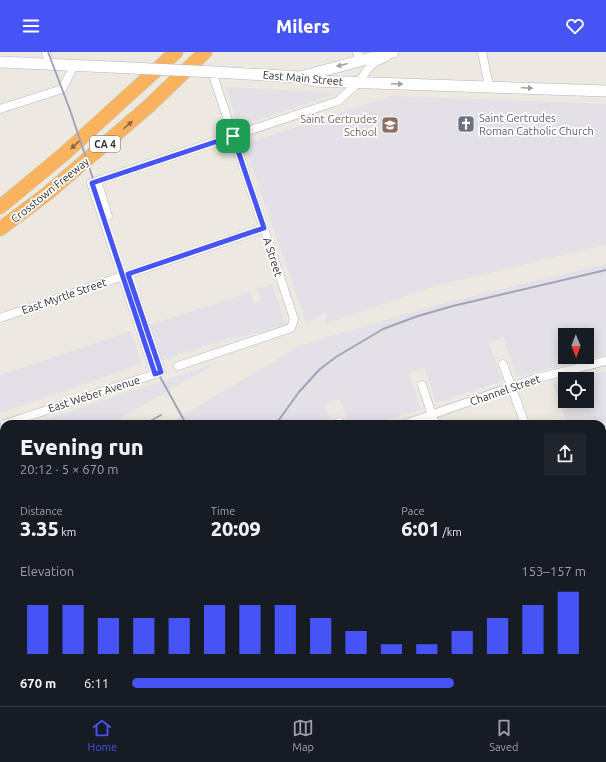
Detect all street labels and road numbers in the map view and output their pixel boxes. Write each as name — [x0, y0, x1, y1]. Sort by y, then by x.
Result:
street label: East Main Street — [262, 69, 344, 88]
road number: CA 4 — [90, 136, 120, 152]
street label: Crosstown Freeway — [9, 155, 92, 225]
street label: A Street — [261, 236, 285, 279]
street label: East Myrtle Street — [20, 276, 109, 316]
street label: Channel Street — [468, 372, 542, 408]
street label: East Weber Avenue — [47, 373, 141, 415]

